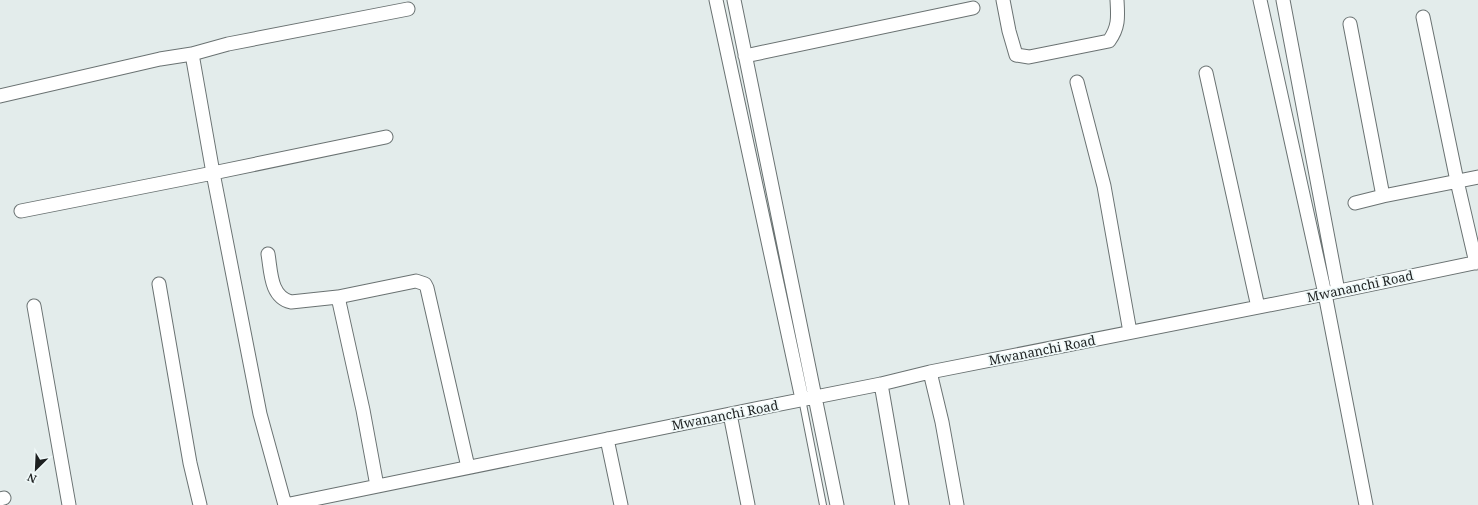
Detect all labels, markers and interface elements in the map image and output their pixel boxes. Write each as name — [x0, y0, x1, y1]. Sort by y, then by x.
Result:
street label: Mwananchi Road — [1305, 266, 1415, 306]
street label: Mwananchi Road — [987, 331, 1097, 369]
street label: Mwananchi Road — [670, 396, 780, 434]
north arrow — [16, 449, 56, 489]
text: N — [24, 470, 39, 487]

